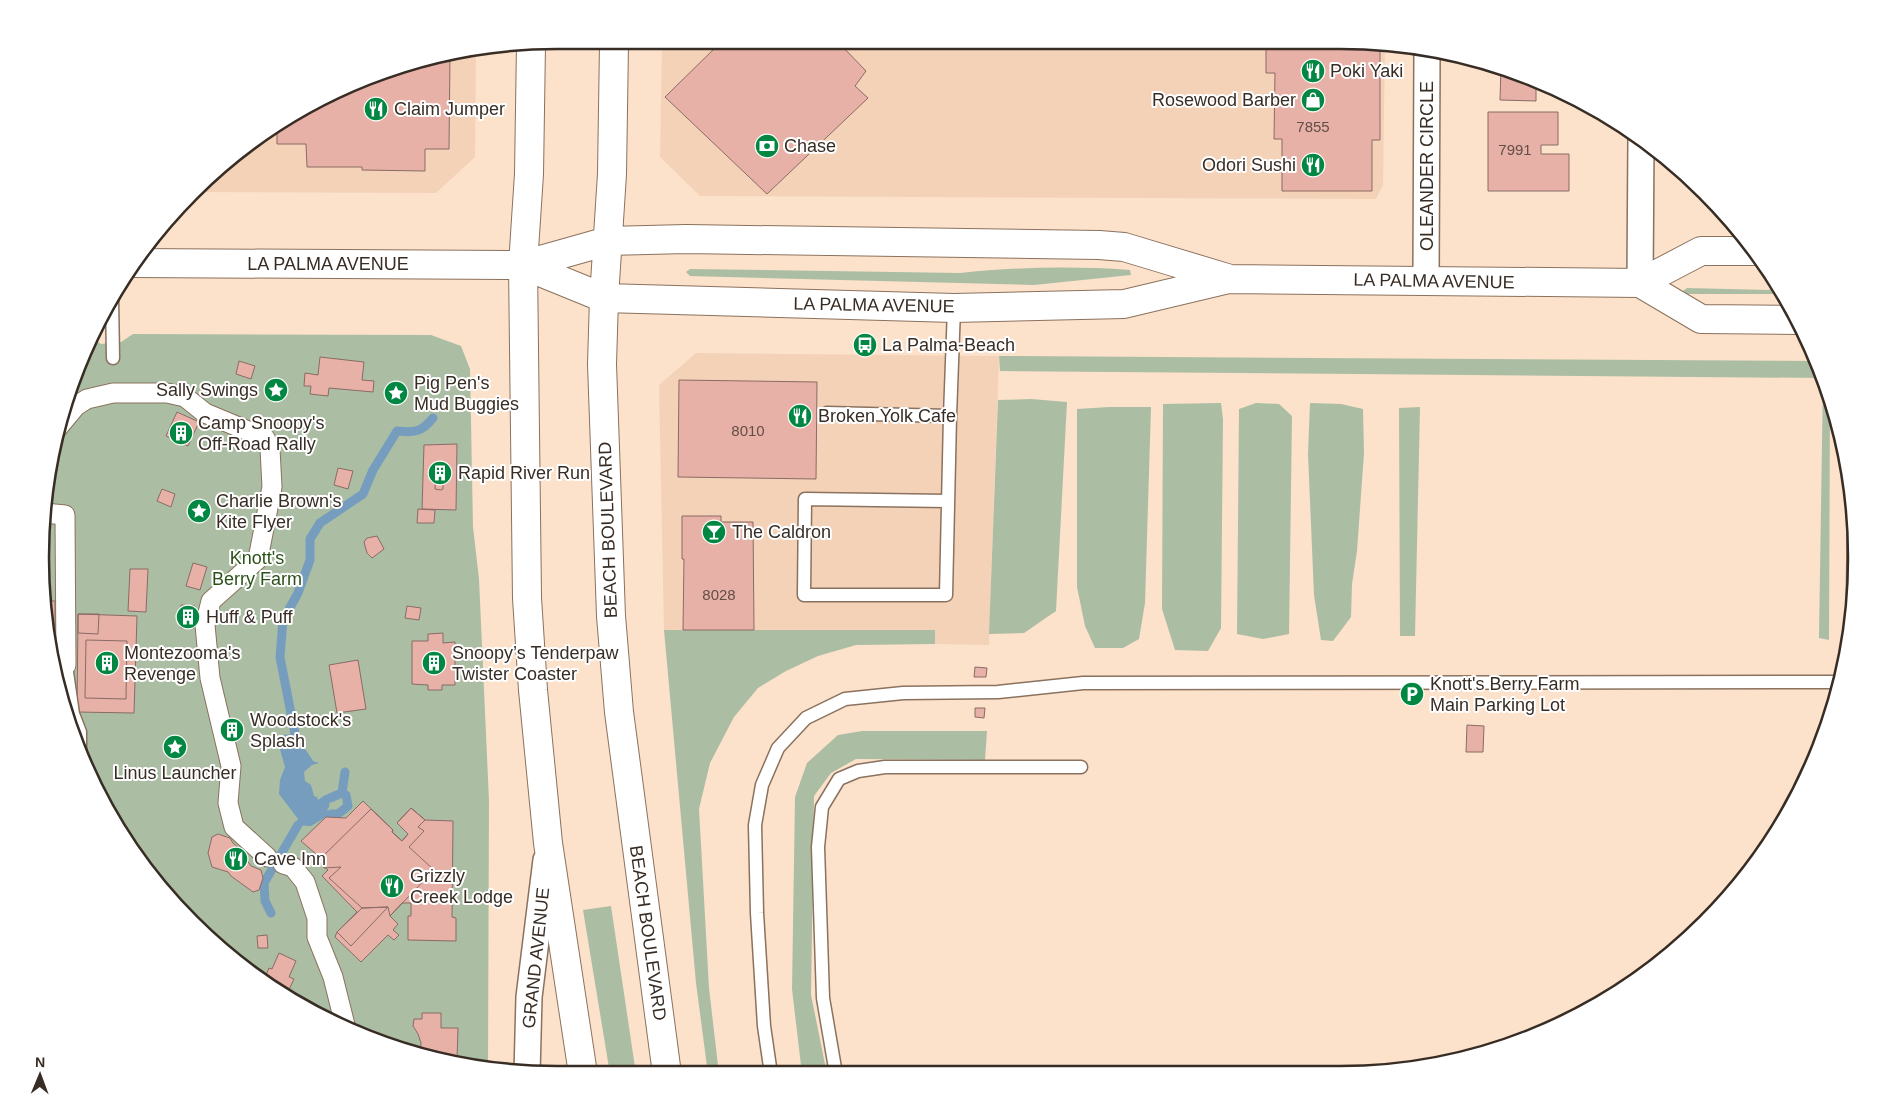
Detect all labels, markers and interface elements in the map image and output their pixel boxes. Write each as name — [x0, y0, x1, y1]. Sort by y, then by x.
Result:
restaurant icon: Poki Yaki — [1300, 58, 1326, 84]
place label: Poki Yaki — [1330, 61, 1403, 81]
street label: OLEANDER CIRCLE — [1417, 81, 1437, 251]
shop icon: Rosewood Barber — [1300, 87, 1326, 113]
place label: Rosewood Barber — [1152, 90, 1296, 110]
restaurant icon: Claim Jumper — [363, 96, 389, 122]
place label: Claim Jumper — [394, 99, 505, 119]
house number: 7855 — [1296, 118, 1330, 135]
bank icon: Chase — [754, 133, 780, 159]
place label: Chase — [784, 136, 836, 156]
house number: 7991 — [1498, 141, 1532, 158]
restaurant icon: Odori Sushi — [1300, 152, 1326, 178]
place label: Odori Sushi — [1202, 155, 1296, 175]
street label: LA PALMA AVENUE — [247, 254, 409, 274]
street label: LA PALMA AVENUE — [1353, 270, 1515, 292]
street label: LA PALMA AVENUE — [793, 294, 955, 316]
bus stop icon: La Palma-Beach — [852, 332, 878, 358]
place label: La Palma-Beach — [882, 335, 1015, 355]
place label: Pig Pen's Mud Buggies — [414, 373, 519, 414]
place icon: Sally Swings — [263, 377, 289, 403]
place label: Sally Swings — [156, 380, 258, 400]
place icon: Pig Pen's Mud Buggies — [383, 380, 409, 406]
restaurant icon: Broken Yolk Cafe — [787, 403, 813, 429]
place label: Broken Yolk Cafe — [818, 406, 956, 426]
place label: Camp Snoopy's Off-Road Rally — [198, 413, 325, 454]
building icon: Camp Snoopy's Off-Road Rally — [168, 420, 194, 446]
house number: 8010 — [731, 422, 765, 439]
street label: BEACH BOULEVARD — [595, 441, 621, 619]
building icon: Rapid River Run — [427, 460, 453, 486]
place label: Rapid River Run — [458, 463, 590, 483]
place label: Charlie Brown's Kite Flyer — [216, 491, 341, 532]
place icon: Charlie Brown's Kite Flyer — [186, 498, 212, 524]
bar icon: The Caldron — [701, 519, 727, 545]
place label: The Caldron — [732, 522, 831, 542]
park label: Knott's Berry Farm — [212, 548, 302, 589]
house number: 8028 — [702, 586, 736, 603]
building icon: Huff & Puff — [175, 604, 201, 630]
place label: Huff & Puff — [206, 607, 293, 627]
place label: Montezooma's Revenge — [124, 643, 241, 684]
place label: Snoopy’s Tenderpaw Twister Coaster — [452, 643, 619, 684]
building icon: Montezooma's Revenge — [94, 650, 120, 676]
building icon: Snoopy’s Tenderpaw Twister Coaster — [421, 650, 447, 676]
place label: Knott's Berry Farm Main Parking Lot — [1430, 674, 1579, 715]
parking icon: Knott's Berry Farm Main Parking Lot — [1399, 681, 1425, 707]
place label: Woodstock's Splash — [250, 710, 351, 751]
building icon: Woodstock's Splash — [219, 717, 245, 743]
place icon: Linus Launcher — [162, 734, 188, 760]
place label: Linus Launcher — [113, 763, 237, 783]
street label: BEACH BOULEVARD — [626, 844, 670, 1022]
restaurant icon: Cave Inn — [223, 846, 249, 872]
place label: Cave Inn — [254, 849, 326, 869]
place label: Grizzly Creek Lodge — [410, 866, 513, 907]
restaurant icon: Grizzly Creek Lodge — [379, 873, 405, 899]
street label: GRAND AVENUE — [519, 886, 553, 1030]
north arrow — [15, 1050, 65, 1100]
text: N — [35, 1054, 45, 1070]

